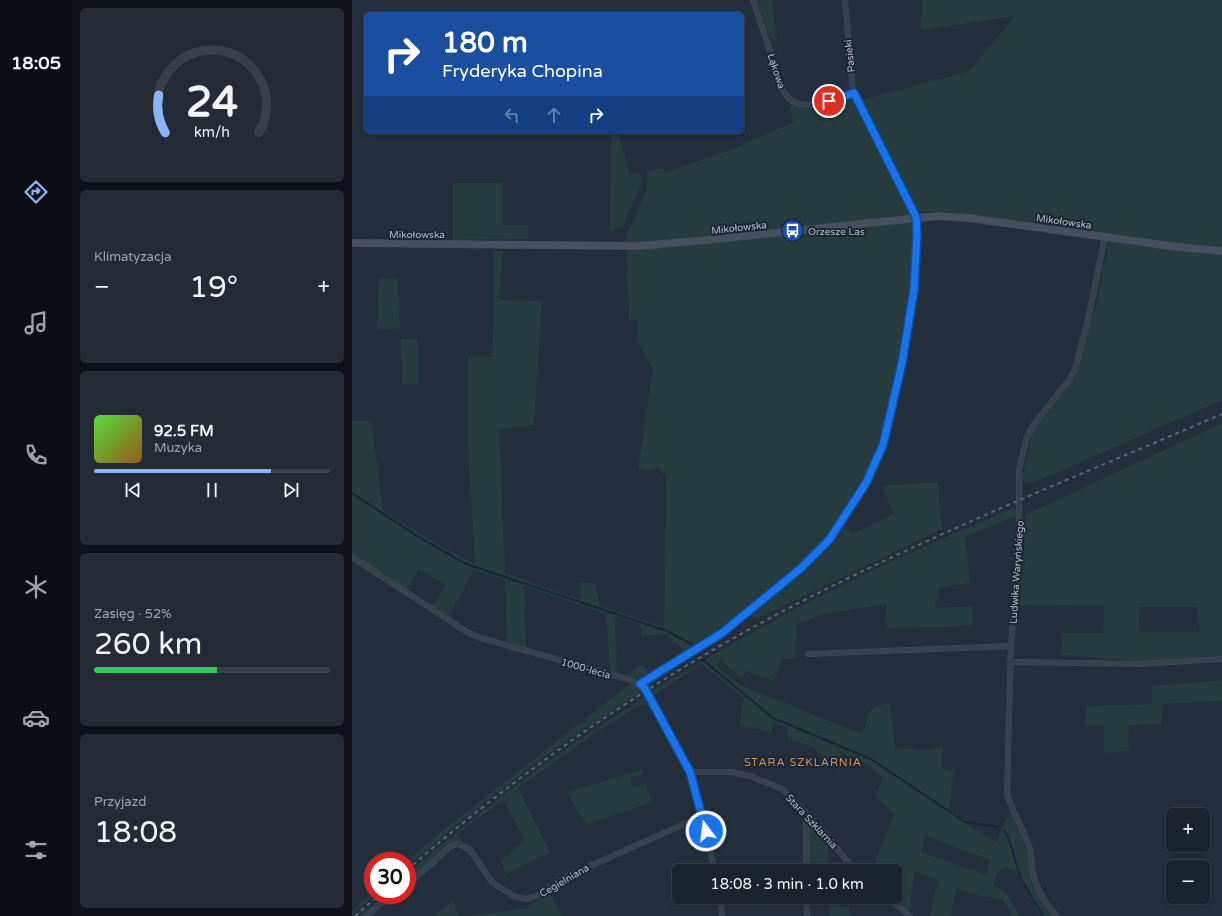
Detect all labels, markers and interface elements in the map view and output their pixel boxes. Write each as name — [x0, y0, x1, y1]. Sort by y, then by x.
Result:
text: 180 m — [442, 26, 528, 60]
icon: right — [376, 28, 428, 80]
street label: Pasieki — [842, 39, 858, 73]
text: 18:05 — [11, 52, 61, 74]
street label: Łąkowa — [765, 52, 787, 90]
text: Fryderyka Chopina — [442, 60, 603, 82]
text: 24 — [186, 78, 238, 128]
pin — [812, 84, 846, 118]
icon: arrive — [818, 90, 840, 112]
icon: left — [501, 104, 523, 126]
icon: ahead — [543, 104, 565, 126]
icon: right — [585, 104, 607, 126]
text: km/h — [194, 123, 230, 140]
icon: directions — [22, 178, 50, 206]
street label: Mikołowska — [1035, 212, 1092, 232]
bus stop icon: Orzesze Las — [780, 218, 806, 244]
street label: Mikołowska — [711, 219, 767, 237]
place label: Orzesze Las — [808, 226, 865, 238]
street label: Mikołowska — [389, 229, 445, 241]
text: Klimatyzacja — [94, 249, 171, 265]
text: 19° — [189, 269, 238, 306]
text: − — [94, 274, 110, 300]
text: + — [318, 274, 330, 300]
icon: music — [22, 309, 50, 337]
text: 92.5 FM — [154, 422, 214, 440]
text: Muzyka — [154, 440, 202, 456]
icon: phone — [22, 441, 50, 469]
icon: previous — [122, 479, 144, 501]
icon: pause — [201, 479, 223, 501]
icon: next — [280, 479, 302, 501]
street label: Ludwika Waryńskiego — [1007, 520, 1027, 624]
icon: climate — [22, 573, 50, 601]
text: Zasięg · 52% — [94, 606, 172, 622]
text: 260 km — [94, 626, 202, 663]
street label: 1000-lecia — [560, 656, 612, 682]
icon: car — [22, 704, 50, 732]
district label: STARA SZKLARNIA — [744, 756, 862, 769]
street label: Stara Szklarnia — [783, 792, 840, 851]
text: Przyjazd — [94, 794, 146, 810]
map controls — [1166, 808, 1210, 904]
button: + — [1166, 808, 1210, 852]
position arrow — [685, 810, 727, 852]
text: 18:08 — [94, 814, 177, 851]
icon: filters — [22, 836, 50, 864]
speed limit sign: 30 — [364, 852, 416, 904]
button: − — [1166, 860, 1210, 904]
street label: Cegielniana — [538, 862, 591, 900]
text: 18:08 · 3 min · 1.0 km — [710, 875, 864, 893]

